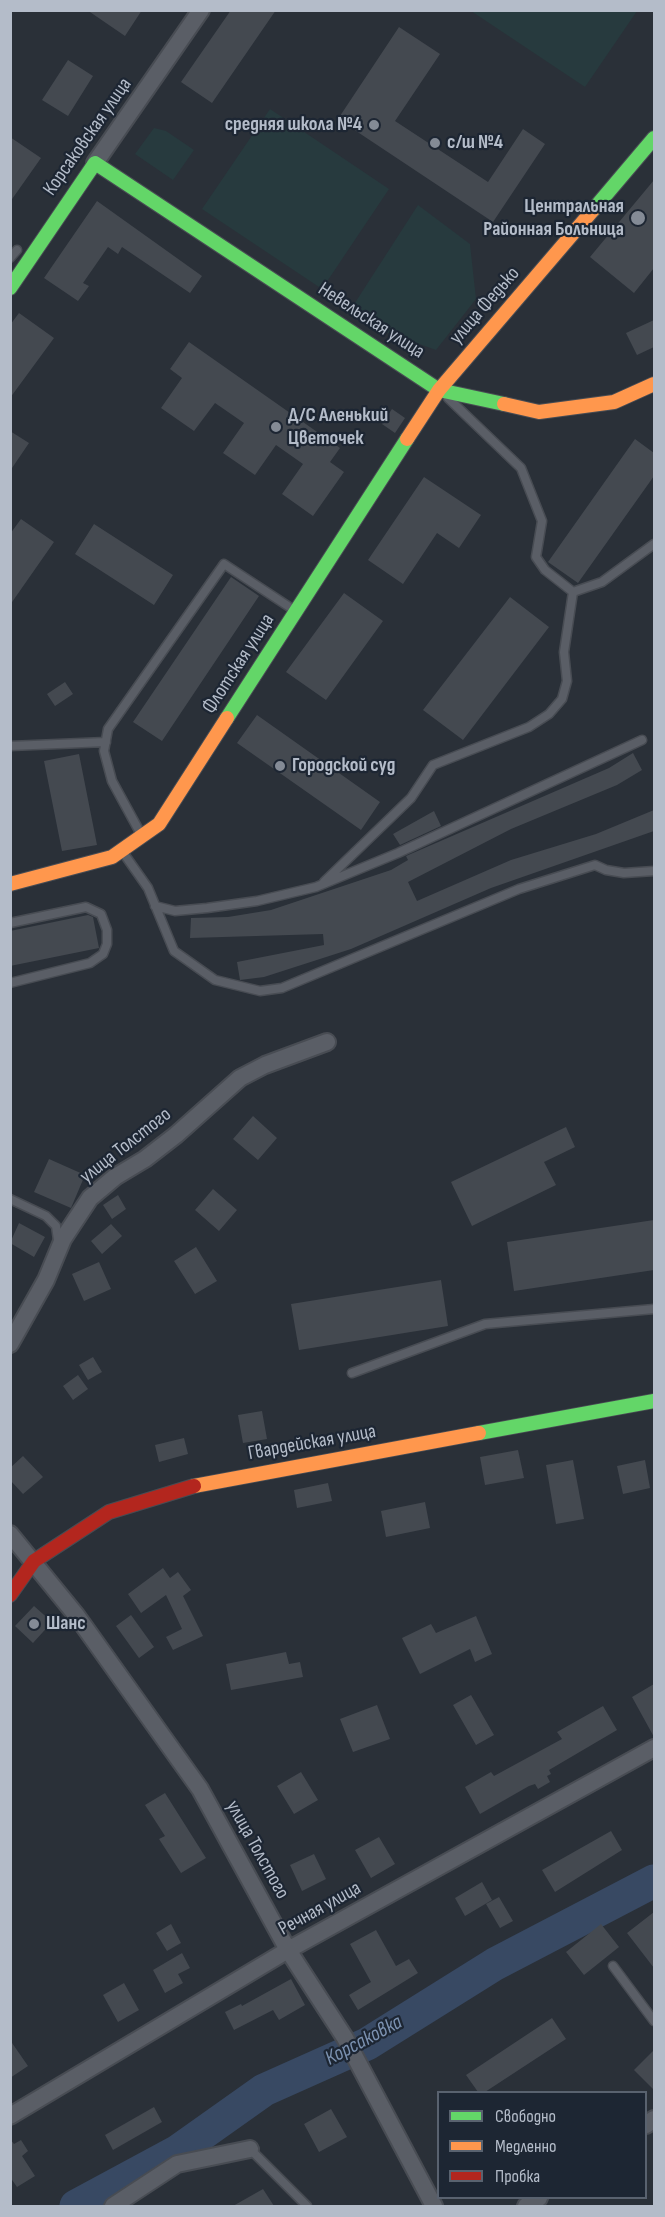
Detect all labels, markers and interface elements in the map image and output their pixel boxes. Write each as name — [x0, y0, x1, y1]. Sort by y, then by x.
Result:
street label: Корсаковская улица — [39, 74, 137, 200]
place label: средняя школа №4 — [225, 113, 362, 137]
marker: средняя школа №4 — [367, 118, 381, 132]
place label: с/ш №4 — [447, 131, 503, 155]
marker: с/ш №4 — [428, 136, 442, 150]
place label: Центральная Районная Больница — [483, 195, 624, 242]
marker: Центральная Районная Больница — [629, 209, 647, 227]
street label: улица Федько — [445, 262, 525, 350]
street label: Невельская улица — [313, 278, 429, 364]
place label: Д/С Аленький Цветочек — [288, 404, 388, 451]
marker: Д/С Аленький Цветочек — [269, 420, 283, 434]
street label: Флотская улица — [198, 610, 280, 718]
place label: Городской суд — [292, 754, 395, 778]
marker: Городской суд — [273, 759, 287, 773]
street label: улица Толстого — [76, 1103, 176, 1189]
street label: Гвардейская улица — [246, 1420, 378, 1466]
place label: Шанс — [46, 1612, 86, 1636]
marker: Шанс — [27, 1617, 41, 1631]
street label: улица Толстого — [220, 1796, 294, 1904]
street label: Речная улица — [275, 1877, 365, 1941]
water label: Корсаковка — [321, 2010, 407, 2072]
legend — [437, 2091, 647, 2199]
text: Свободно — [495, 2106, 556, 2127]
text: Медленно — [495, 2136, 557, 2157]
text: Пробка — [495, 2166, 540, 2187]

